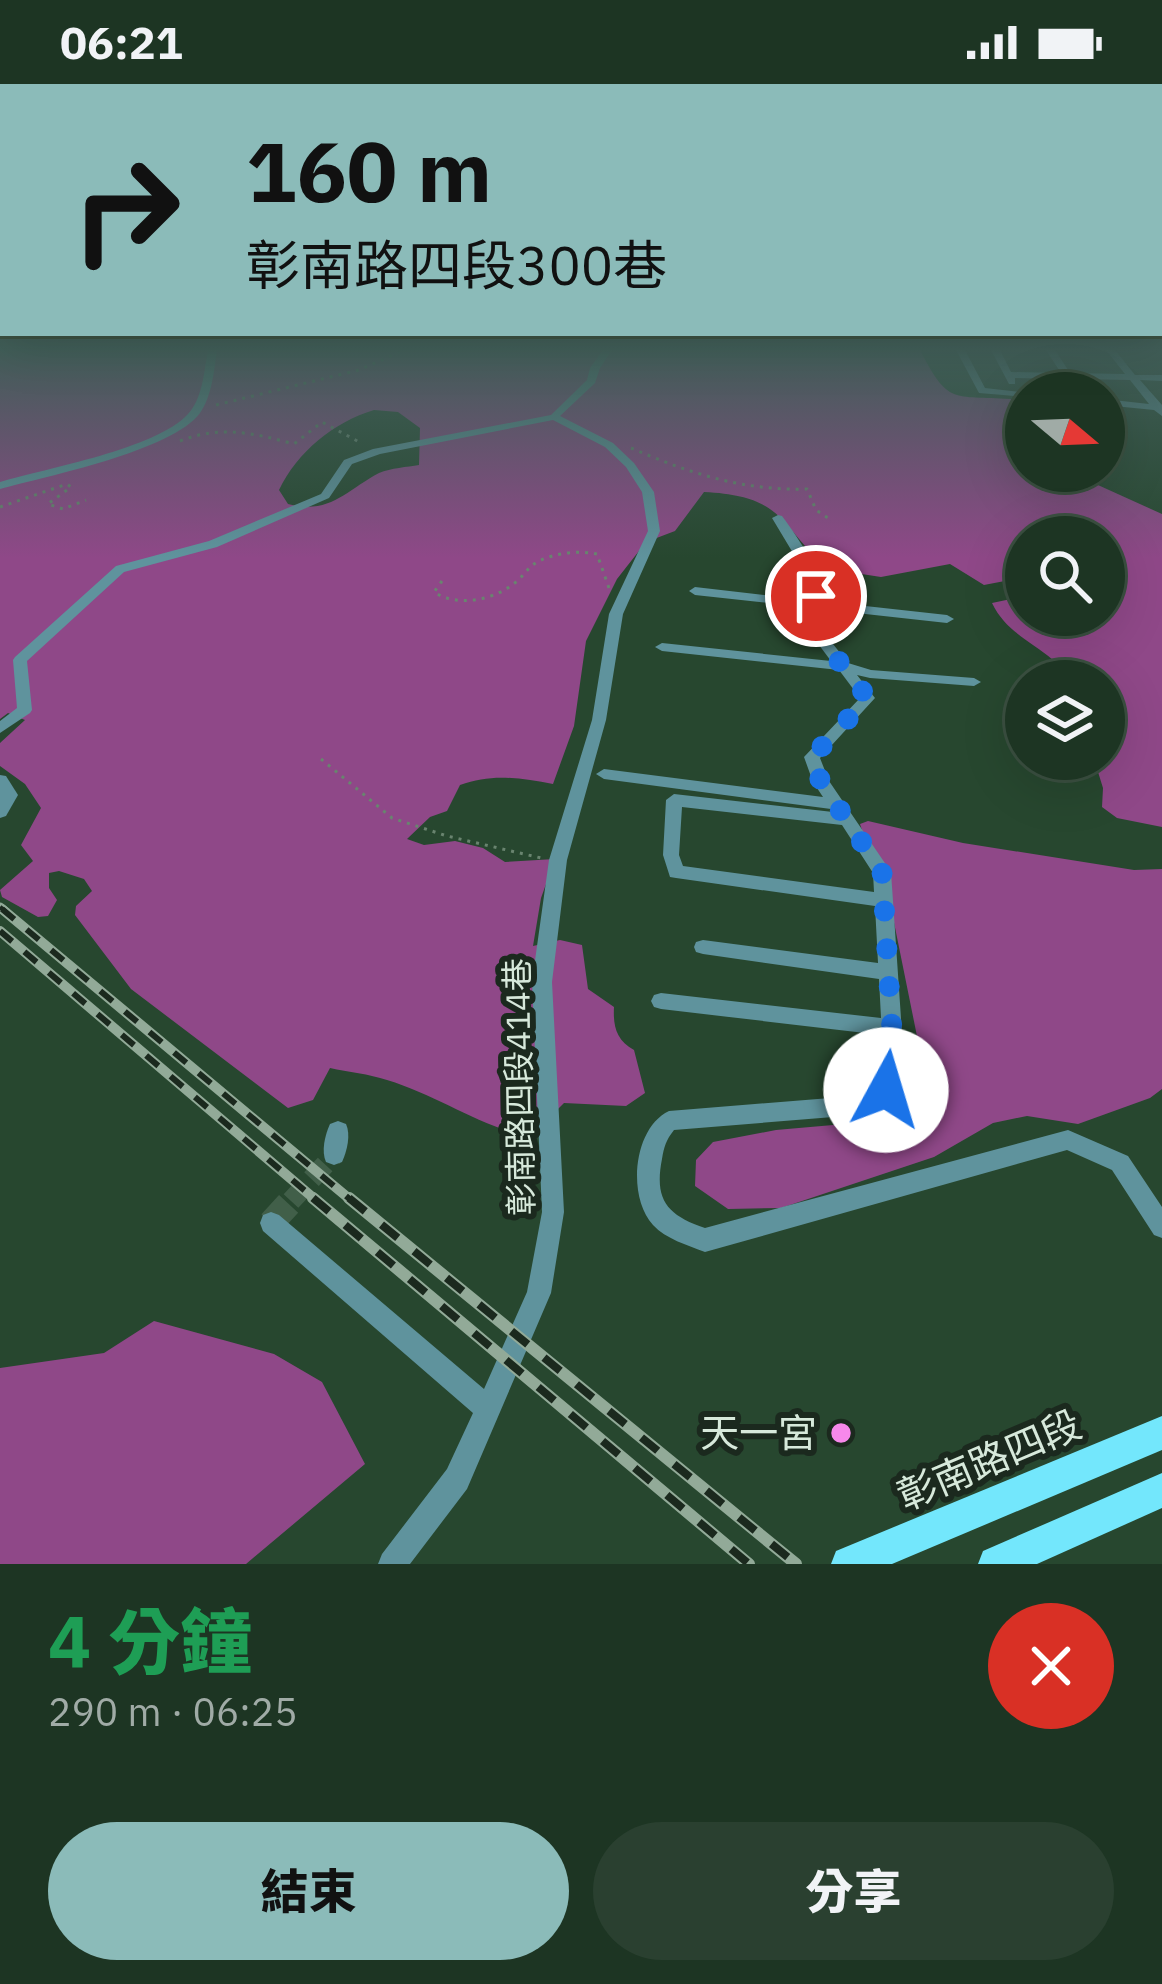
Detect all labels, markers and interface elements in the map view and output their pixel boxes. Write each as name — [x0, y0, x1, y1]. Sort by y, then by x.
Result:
text: 06:21 — [60, 13, 183, 71]
text: 160 m — [246, 116, 492, 225]
icon: right — [48, 132, 204, 288]
text: 彰南路四段300巷 — [246, 230, 667, 300]
north arrow — [1005, 372, 1125, 492]
map controls — [1005, 372, 1125, 780]
button: search — [1005, 516, 1125, 636]
pin — [765, 545, 867, 647]
icon: arrive — [783, 563, 849, 629]
button: layers — [1005, 660, 1125, 780]
street label: 彰南路四段414巷 — [495, 958, 542, 1216]
position arrow — [823, 1027, 949, 1153]
street label: 彰南路四段 — [889, 1398, 1089, 1521]
place label: 天一宮 — [700, 1407, 817, 1458]
marker: 天一宮 — [828, 1420, 854, 1446]
text: 4 分鐘 — [48, 1594, 252, 1688]
button: close — [988, 1603, 1114, 1729]
text: 290 m · 06:25 — [48, 1686, 298, 1737]
button: 結束 — [48, 1822, 569, 1960]
button: 分享 — [593, 1822, 1114, 1960]

